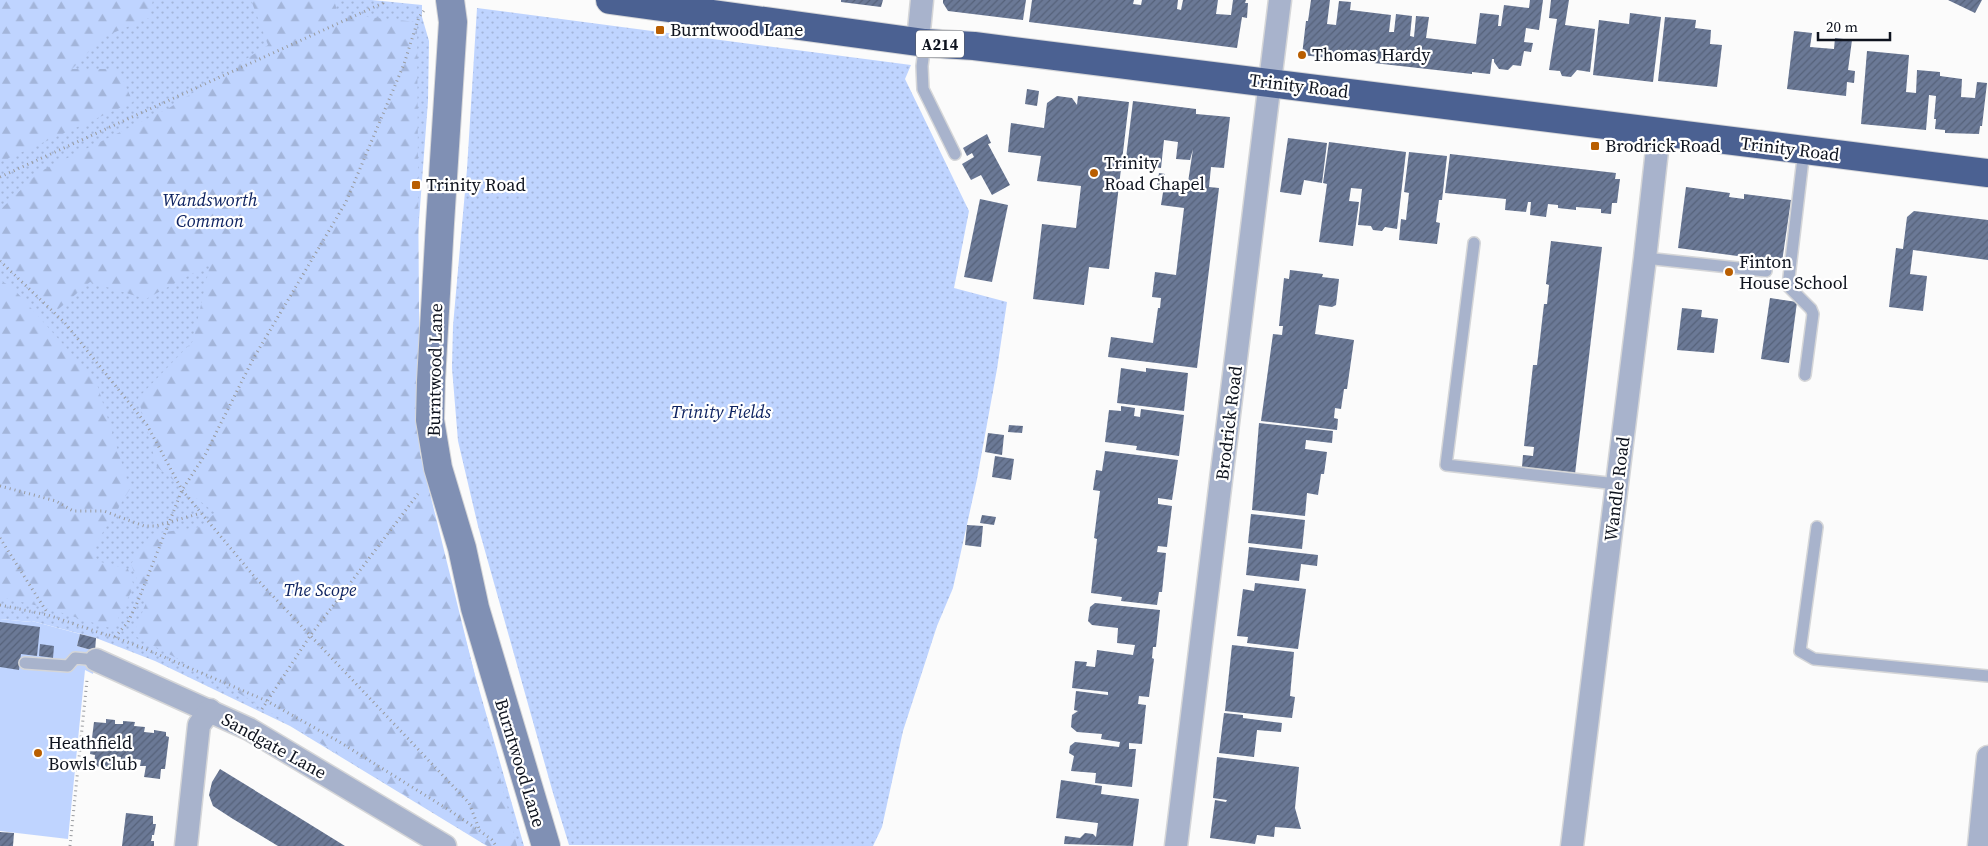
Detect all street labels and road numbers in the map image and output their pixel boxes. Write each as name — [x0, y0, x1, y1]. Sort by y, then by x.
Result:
road number: A214 — [916, 31, 964, 58]
street label: Trinity Road — [1248, 67, 1350, 104]
street label: Trinity Road — [1739, 130, 1841, 167]
street label: Burntwood Lane — [421, 303, 448, 437]
street label: Brodrick Road — [1209, 364, 1248, 482]
street label: Wandle Road — [1598, 435, 1635, 543]
street label: Burntwood Lane — [489, 695, 552, 830]
street label: Sandgate Lane — [217, 706, 331, 785]

